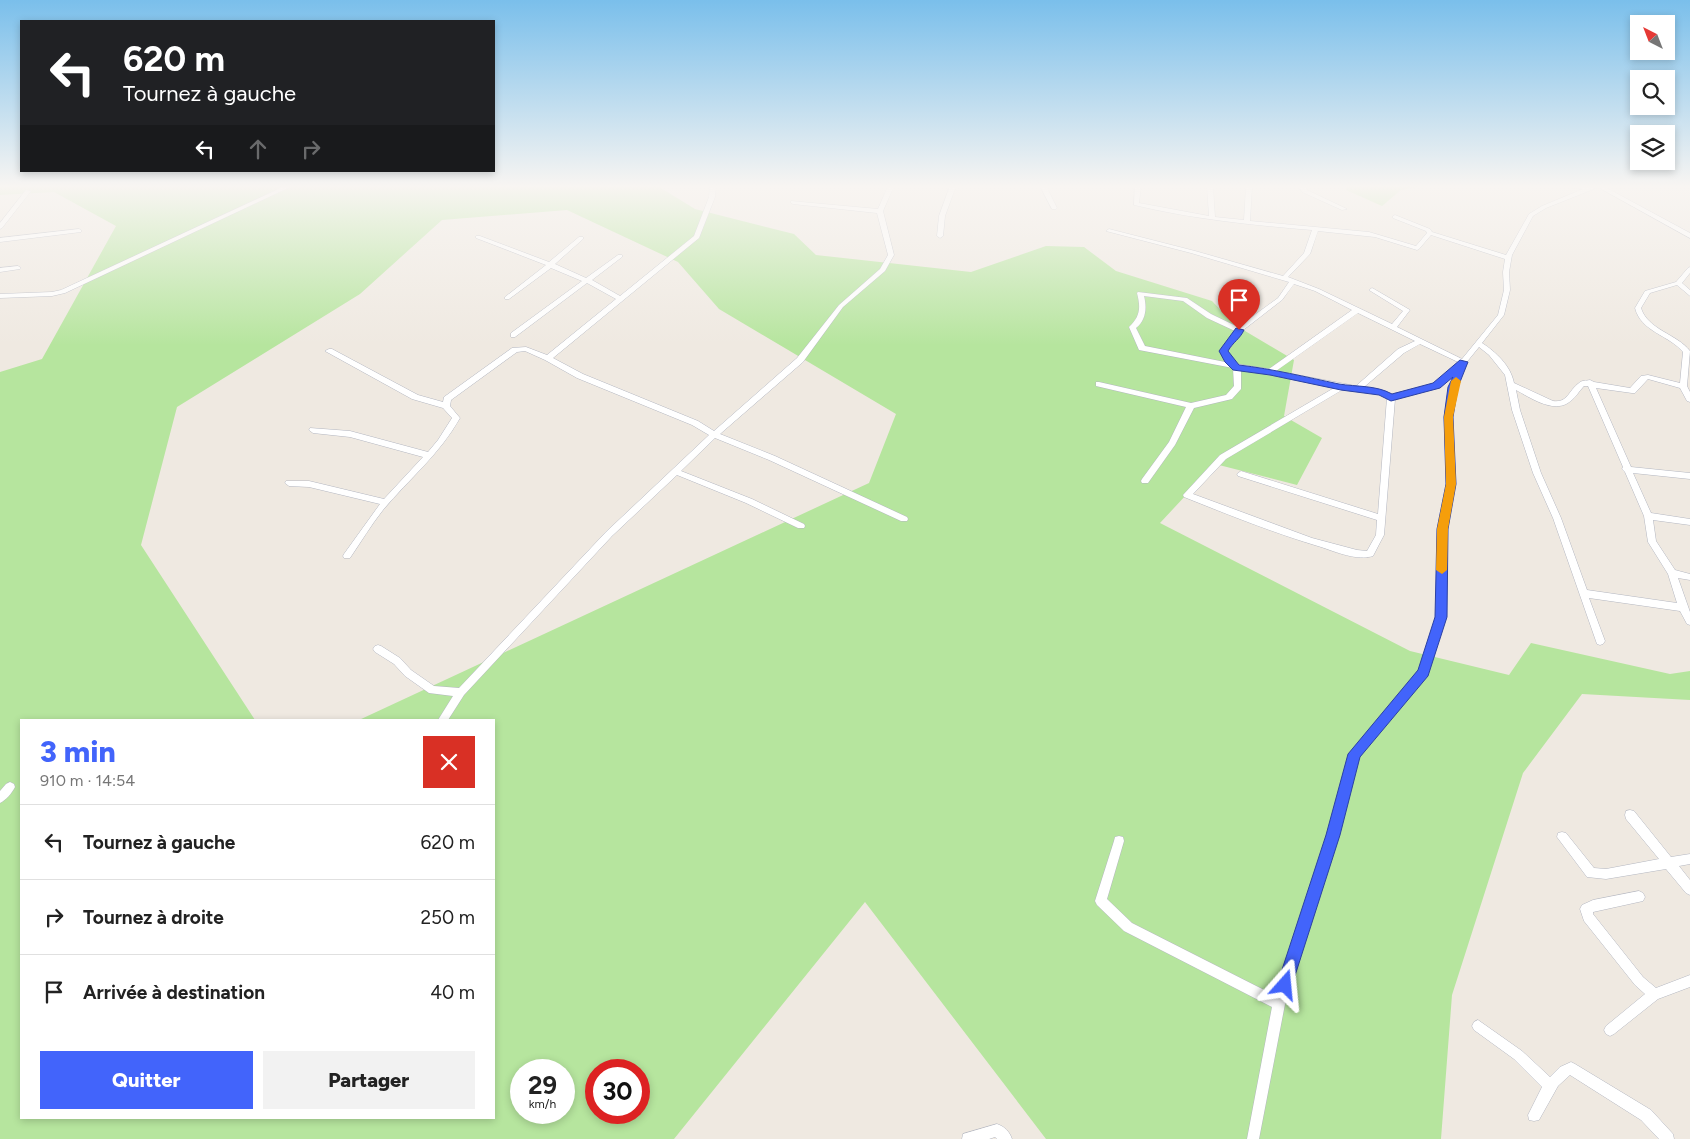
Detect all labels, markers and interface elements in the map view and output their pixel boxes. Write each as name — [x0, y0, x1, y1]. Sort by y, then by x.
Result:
north arrow — [1630, 15, 1675, 60]
map controls — [1630, 15, 1675, 170]
text: 620 m — [123, 38, 225, 80]
icon: left — [40, 40, 105, 105]
button: search — [1630, 70, 1675, 115]
text: Tournez à gauche — [123, 80, 296, 107]
button: layers — [1630, 125, 1675, 170]
icon: left — [191, 135, 219, 163]
icon: ahead — [244, 135, 272, 163]
icon: right — [297, 135, 325, 163]
pin — [1218, 279, 1260, 330]
icon: arrive — [1225, 286, 1253, 314]
text: 3 min — [40, 733, 116, 770]
button: close — [423, 736, 475, 788]
text: 910 m · 14:54 — [40, 771, 135, 790]
icon: left — [40, 828, 68, 856]
text: Tournez à gauche — [83, 831, 235, 854]
text: 620 m — [421, 831, 475, 854]
icon: right — [40, 903, 68, 931]
text: Tournez à droite — [83, 906, 224, 929]
text: 250 m — [420, 906, 475, 929]
position arrow — [1258, 958, 1310, 1010]
icon: arrive — [40, 978, 68, 1006]
text: Arrivée à destination — [83, 981, 265, 1004]
text: 40 m — [430, 981, 475, 1004]
button: Quitter — [40, 1051, 253, 1109]
button: Partager — [263, 1051, 475, 1109]
speed limit sign: 30 — [585, 1059, 650, 1124]
text: 29 — [528, 1070, 557, 1100]
text: km/h — [529, 1097, 556, 1111]

